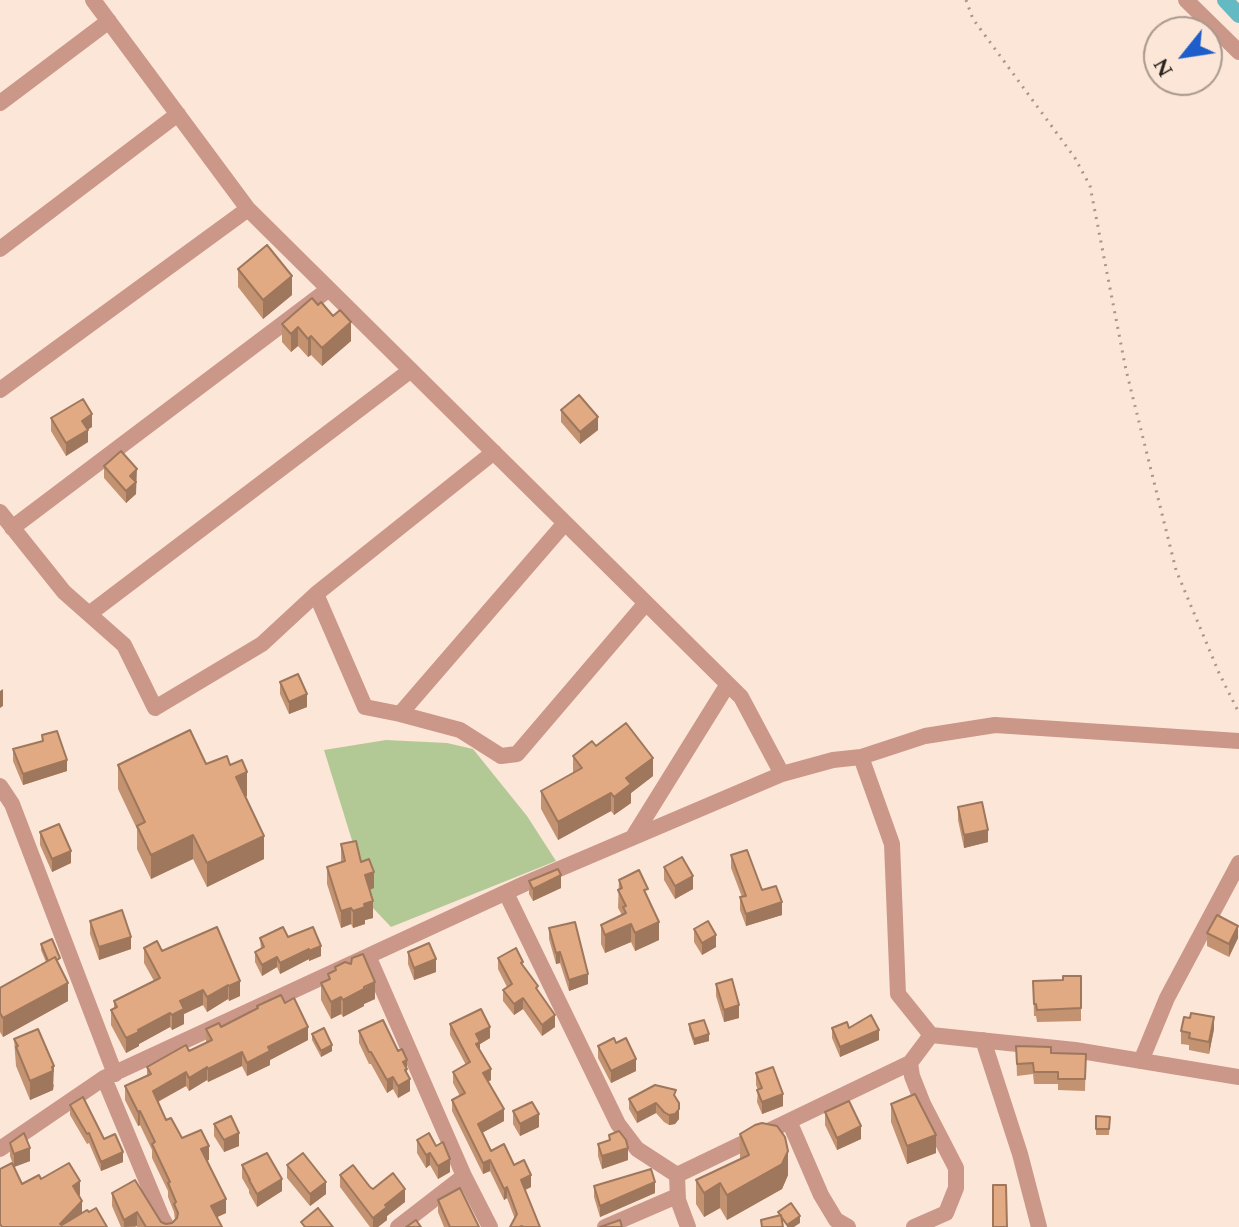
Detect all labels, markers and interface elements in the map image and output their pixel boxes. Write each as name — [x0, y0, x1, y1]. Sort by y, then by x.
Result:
north arrow — [1143, 16, 1223, 96]
text: N — [1145, 51, 1182, 83]

